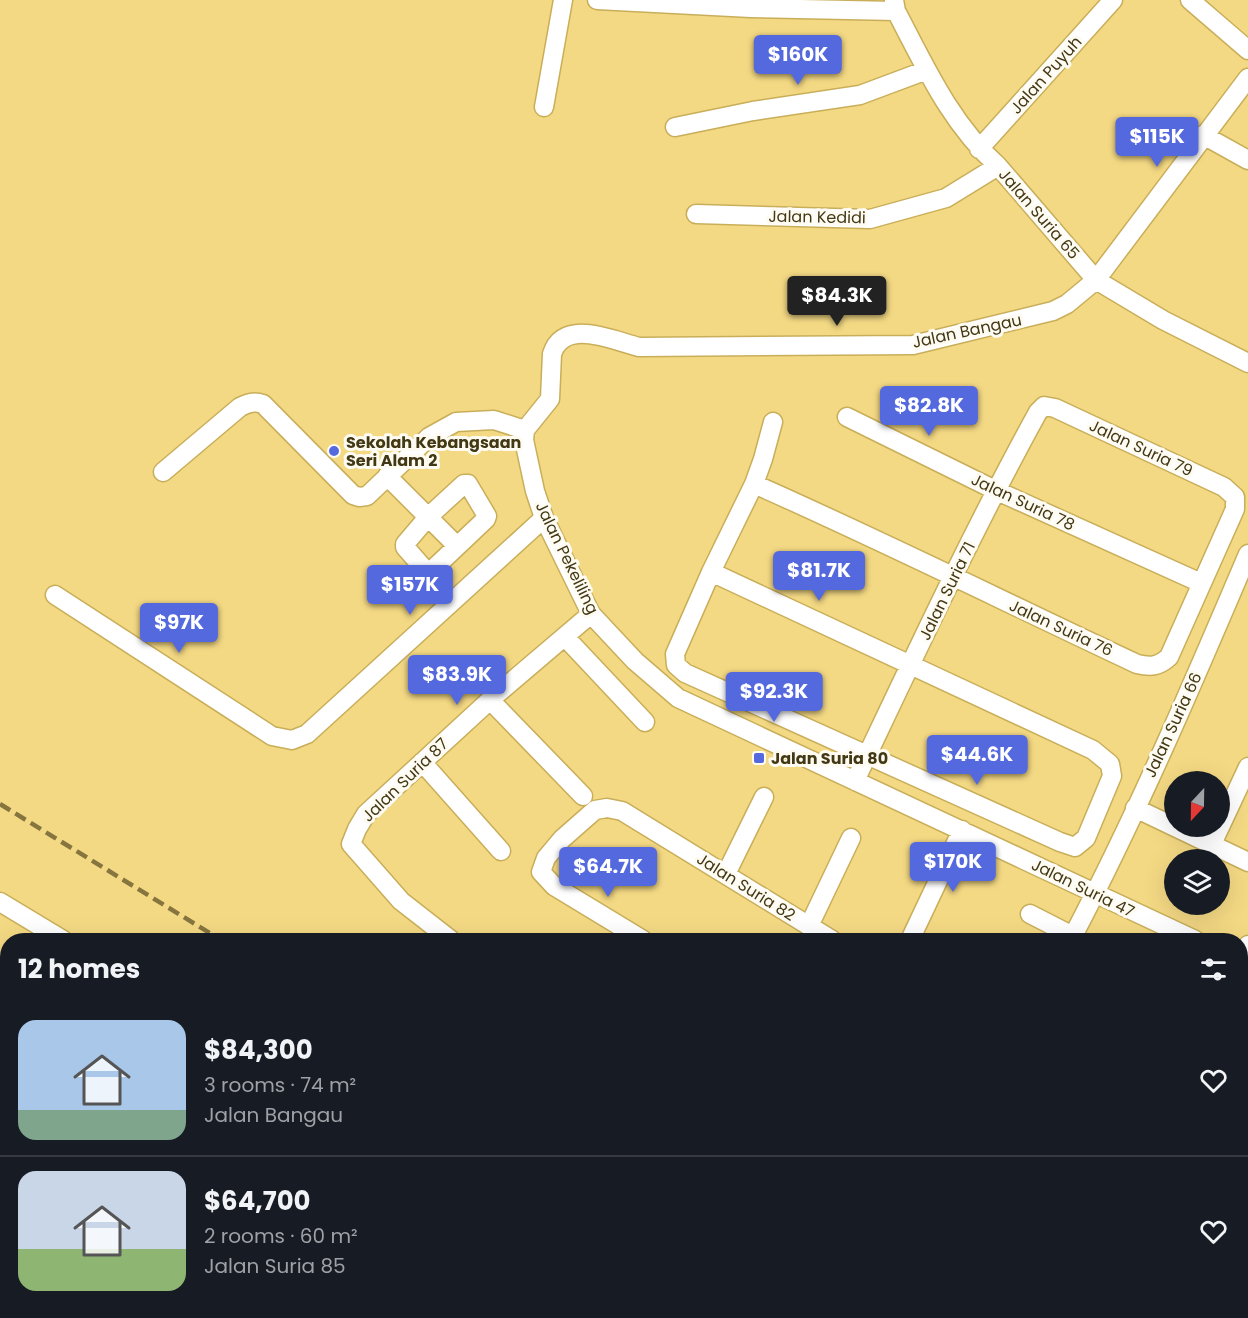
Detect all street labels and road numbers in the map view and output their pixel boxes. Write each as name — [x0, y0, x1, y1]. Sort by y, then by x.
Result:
street label: Jalan Puyuh — [1005, 31, 1087, 119]
street label: Jalan Suria 65 — [993, 164, 1085, 264]
street label: Jalan Kedidi — [768, 205, 866, 229]
street label: Jalan Bangau — [910, 308, 1024, 354]
street label: Jalan Suria 79 — [1085, 414, 1197, 482]
street label: Jalan Suria 78 — [967, 468, 1079, 536]
street label: Jalan Pekeliling — [530, 498, 604, 618]
street label: Jalan Suria 71 — [913, 538, 981, 644]
street label: Jalan Suria 76 — [1005, 594, 1117, 662]
street label: Jalan Suria 66 — [1139, 669, 1207, 781]
street label: Jalan Suria 87 — [357, 733, 453, 827]
street label: Jalan Suria 82 — [692, 847, 800, 927]
street label: Jalan Suria 47 — [1028, 853, 1139, 923]

